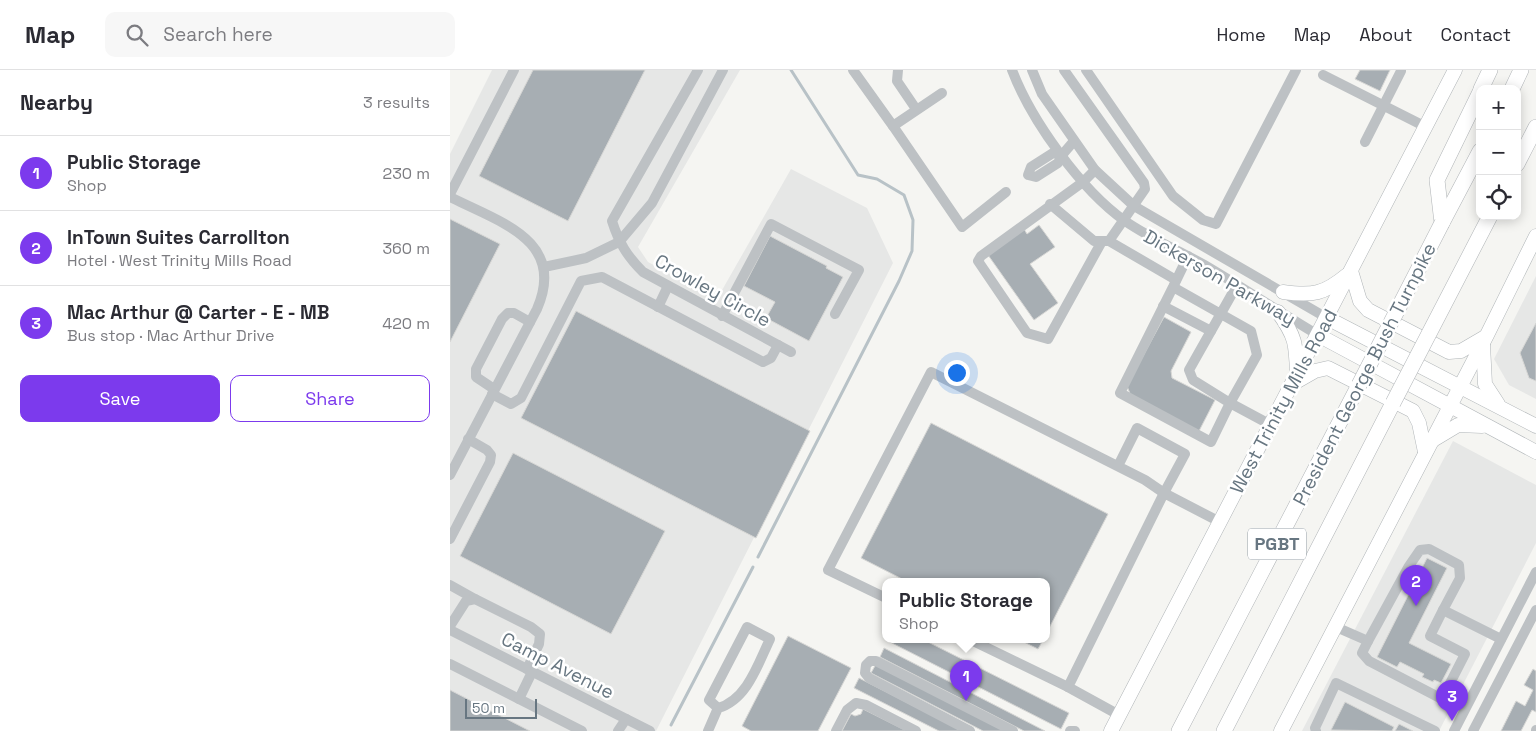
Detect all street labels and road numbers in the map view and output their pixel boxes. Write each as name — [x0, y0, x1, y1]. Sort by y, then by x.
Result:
street label: Dickerson Parkway — [1139, 224, 1300, 331]
street label: President George Bush Turnpike — [1287, 239, 1442, 510]
street label: Crowley Circle — [650, 248, 775, 333]
street label: West Trinity Mills Road — [1224, 305, 1343, 498]
road number: PGBT — [1248, 528, 1306, 559]
street label: Camp Avenue — [497, 626, 618, 705]

